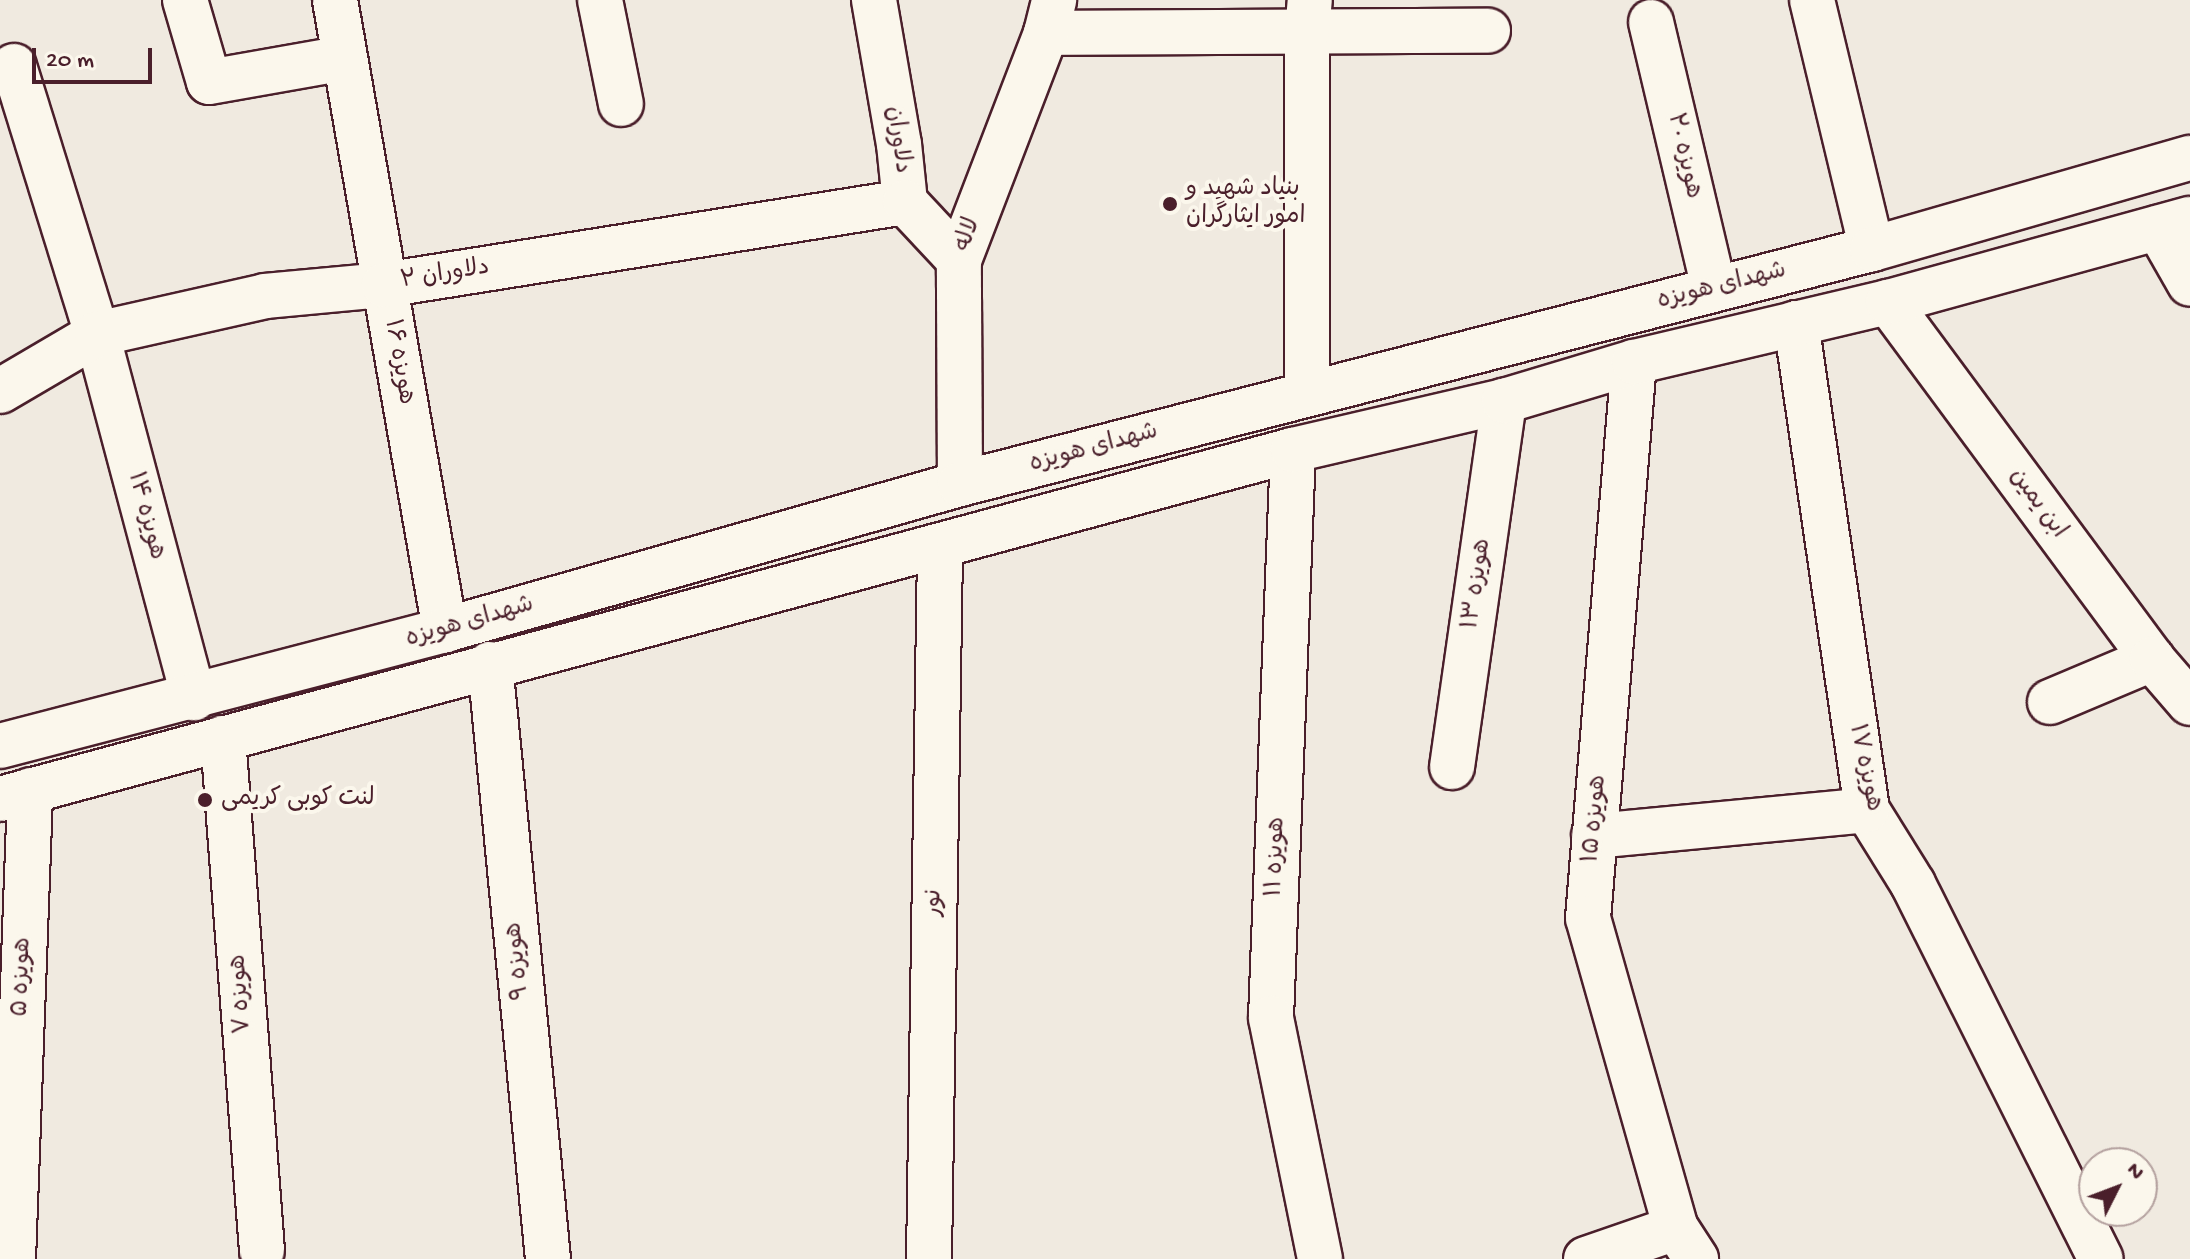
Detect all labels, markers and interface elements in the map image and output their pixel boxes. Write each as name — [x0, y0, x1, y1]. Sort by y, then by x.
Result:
scale bar — [36, 32, 156, 82]
text: 20 m — [46, 47, 94, 76]
street label: دلاوران — [878, 104, 916, 176]
street label: هویزه ۲۰ — [1659, 110, 1707, 202]
place label: بنیاد شهید و امور ایثارگران — [1186, 176, 1305, 232]
marker: بنیاد شهید و امور ایثارگران — [1161, 195, 1179, 213]
street label: لاله — [950, 214, 988, 256]
street label: دلاوران ۲ — [398, 254, 492, 296]
street label: شهدای هویزه — [1655, 257, 1789, 317]
street label: هویزه ۱۶ — [376, 317, 420, 407]
street label: شهدای هویزه — [1027, 418, 1161, 480]
street label: ابن یمین — [2002, 463, 2072, 545]
street label: هویزه ۱۴ — [120, 469, 170, 563]
street label: هویزه ۱۳ — [1457, 537, 1499, 631]
street label: شهدای هویزه — [403, 591, 537, 655]
street label: هویزه ۱۷ — [1841, 722, 1887, 814]
street label: هویزه ۱۵ — [1578, 774, 1614, 864]
place label: لنت کوبی کریمی — [221, 786, 375, 814]
marker: لنت کوبی کریمی — [196, 791, 214, 809]
street label: هویزه ۱۱ — [1261, 816, 1293, 898]
street label: نور — [920, 889, 950, 917]
street label: هویزه ۹ — [501, 921, 537, 1001]
street label: هویزه ۵ — [7, 937, 39, 1017]
street label: هویزه ۷ — [225, 953, 259, 1035]
north arrow — [2078, 1147, 2158, 1227]
text: N — [2120, 1158, 2149, 1186]

